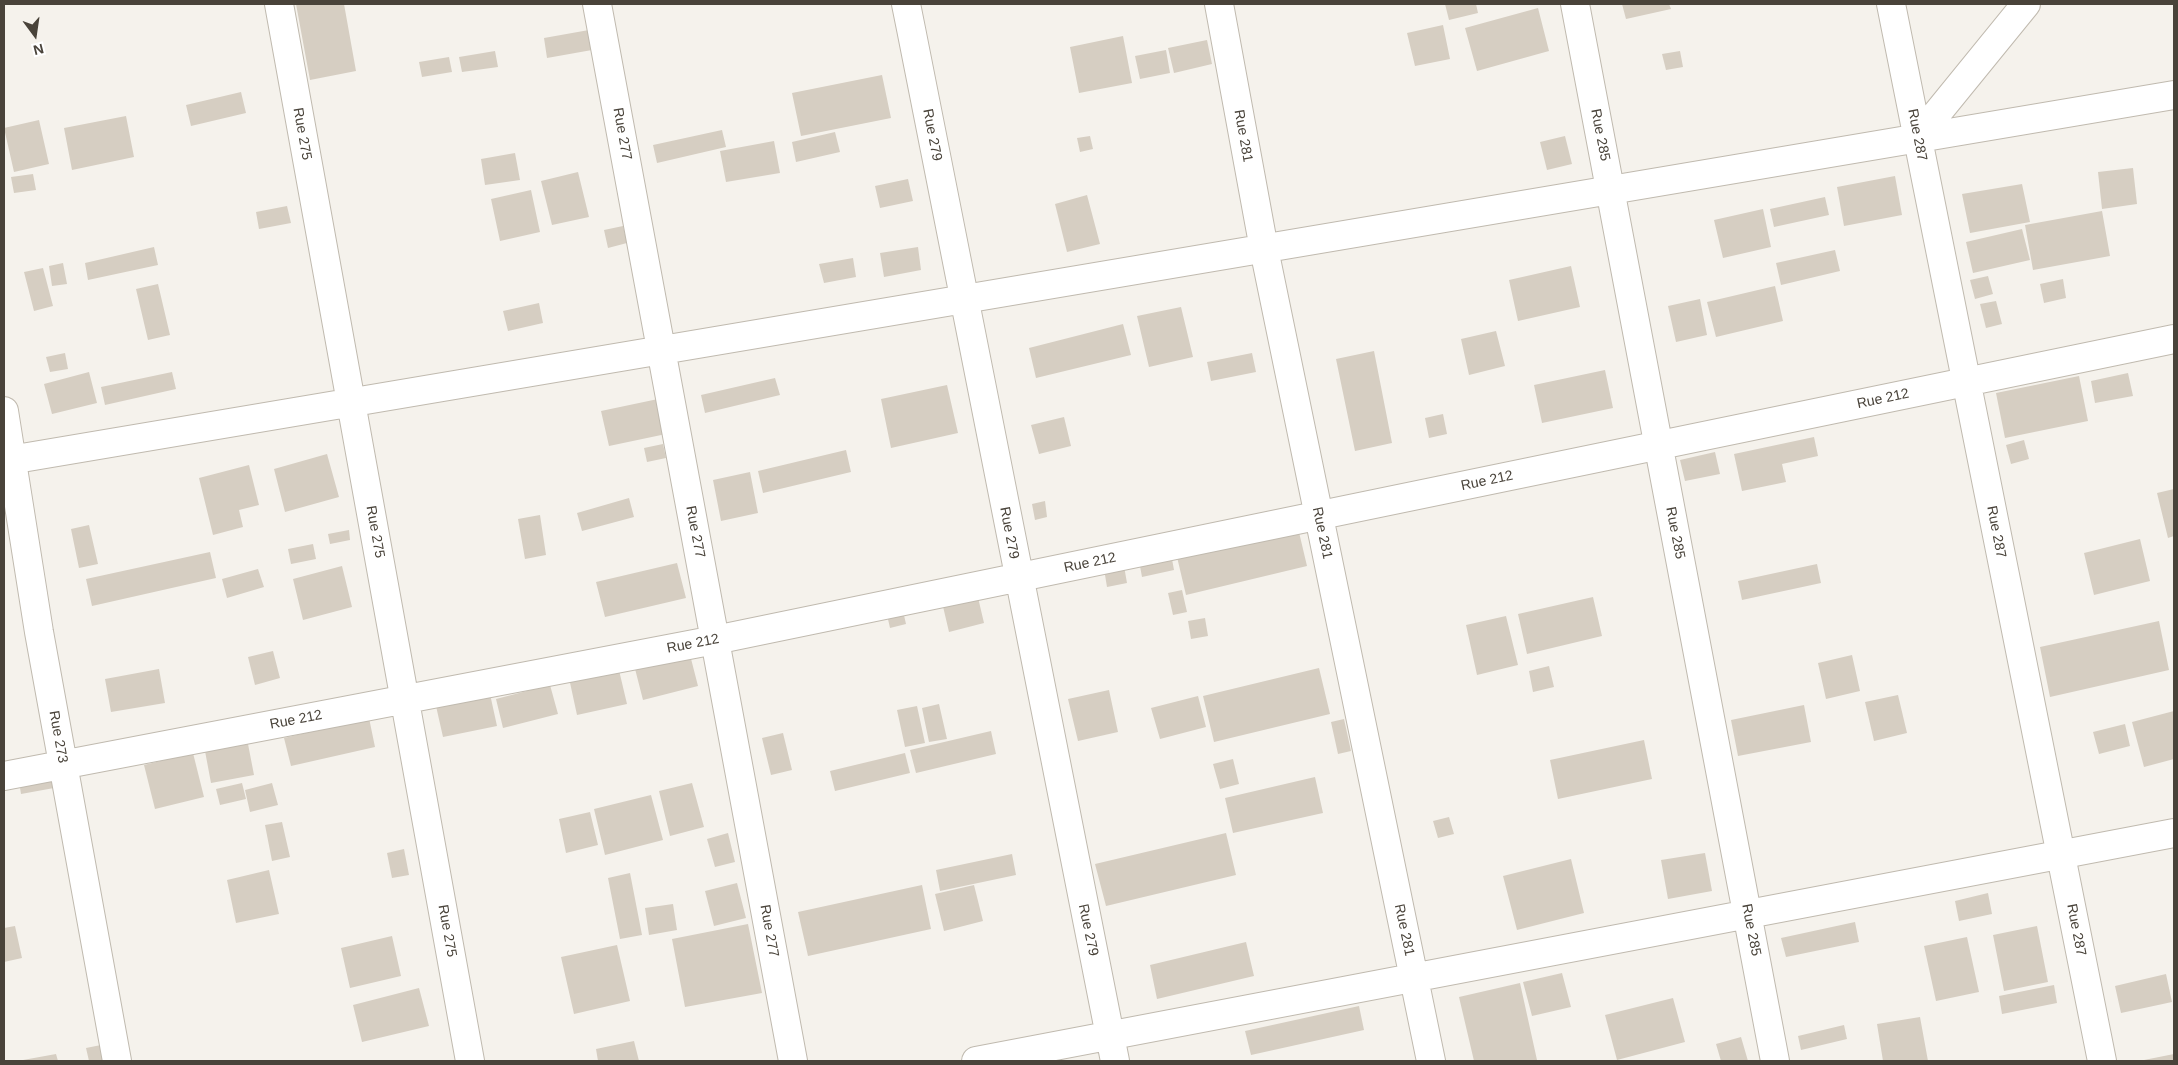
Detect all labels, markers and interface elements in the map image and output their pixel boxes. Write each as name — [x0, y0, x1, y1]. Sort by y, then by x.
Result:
north arrow — [10, 10, 60, 60]
text: N — [32, 41, 45, 59]
street label: Rue 275 — [289, 106, 315, 162]
street label: Rue 277 — [609, 106, 635, 162]
street label: Rue 279 — [919, 107, 945, 163]
street label: Rue 285 — [1587, 107, 1613, 163]
street label: Rue 287 — [1904, 107, 1930, 163]
street label: Rue 281 — [1230, 108, 1256, 164]
street label: Rue 212 — [1855, 385, 1911, 413]
street label: Rue 212 — [1459, 467, 1515, 495]
street label: Rue 275 — [362, 504, 388, 560]
street label: Rue 277 — [682, 504, 708, 560]
street label: Rue 287 — [1983, 504, 2009, 560]
street label: Rue 279 — [996, 505, 1022, 561]
street label: Rue 281 — [1308, 505, 1336, 561]
street label: Rue 285 — [1662, 505, 1688, 561]
street label: Rue 212 — [1062, 549, 1118, 577]
street label: Rue 212 — [665, 631, 721, 657]
street label: Rue 212 — [268, 707, 324, 733]
street label: Rue 273 — [45, 709, 71, 765]
street label: Rue 279 — [1074, 902, 1102, 958]
street label: Rue 281 — [1390, 902, 1418, 958]
street label: Rue 285 — [1738, 902, 1764, 958]
street label: Rue 287 — [2063, 902, 2089, 958]
street label: Rue 275 — [434, 903, 460, 959]
street label: Rue 277 — [756, 903, 782, 959]

